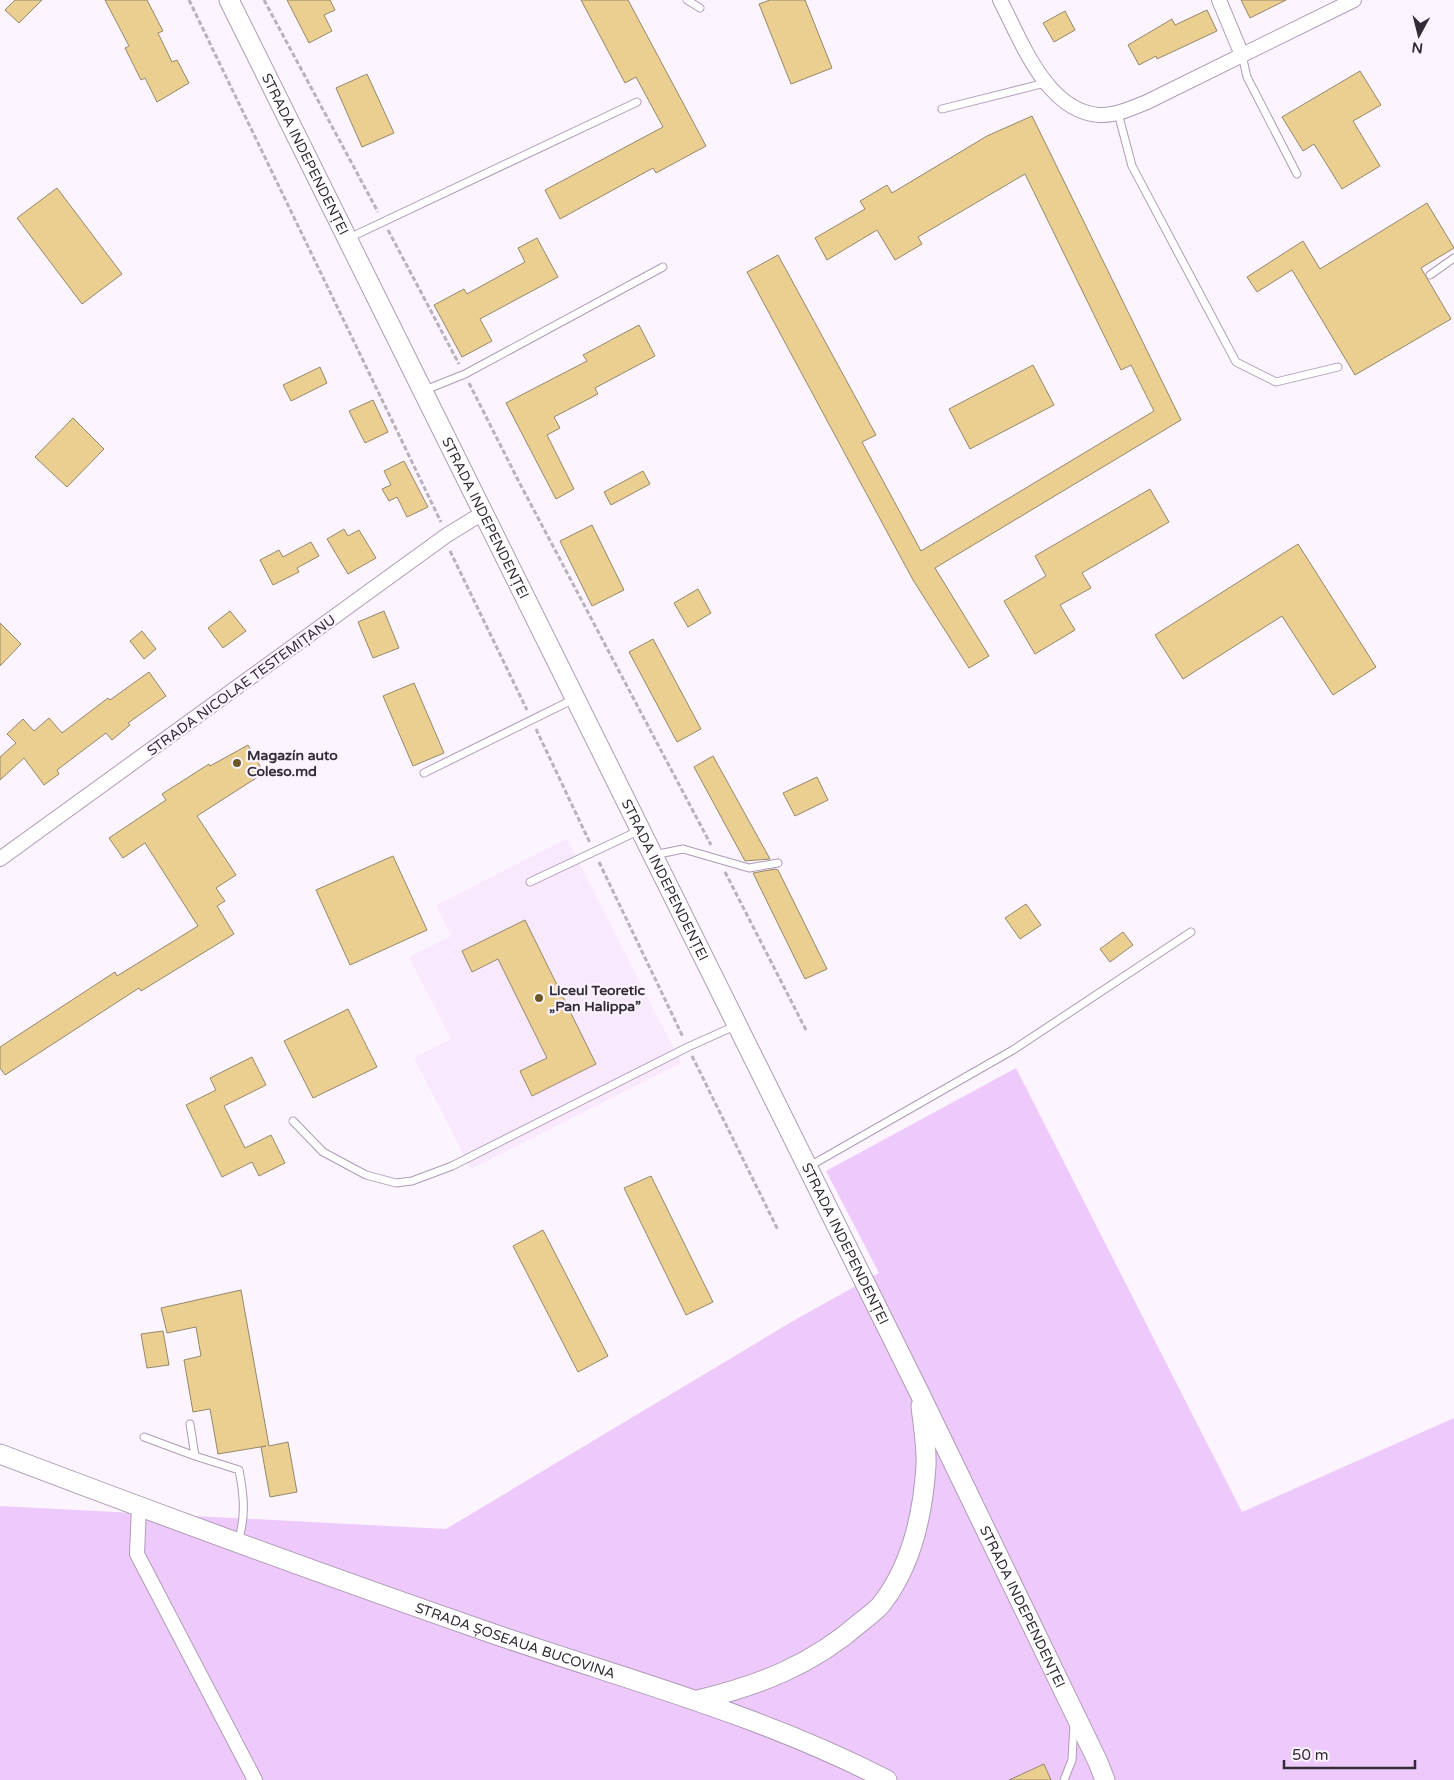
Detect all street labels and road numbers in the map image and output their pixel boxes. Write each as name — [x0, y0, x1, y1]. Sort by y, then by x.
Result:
street label: STRADA INDEPENDENȚEI — [258, 71, 352, 238]
street label: STRADA INDEPENDENȚEI — [438, 435, 532, 602]
street label: STRADA NICOLAE TESTEMIȚANU — [144, 611, 339, 760]
street label: STRADA INDEPENDENȚEI — [618, 797, 712, 964]
street label: STRADA INDEPENDENȚEI — [798, 1160, 892, 1327]
street label: STRADA INDEPENDENȚEI — [976, 1523, 1069, 1691]
street label: STRADA ȘOSEAUA BUCOVINA — [413, 1599, 617, 1682]

